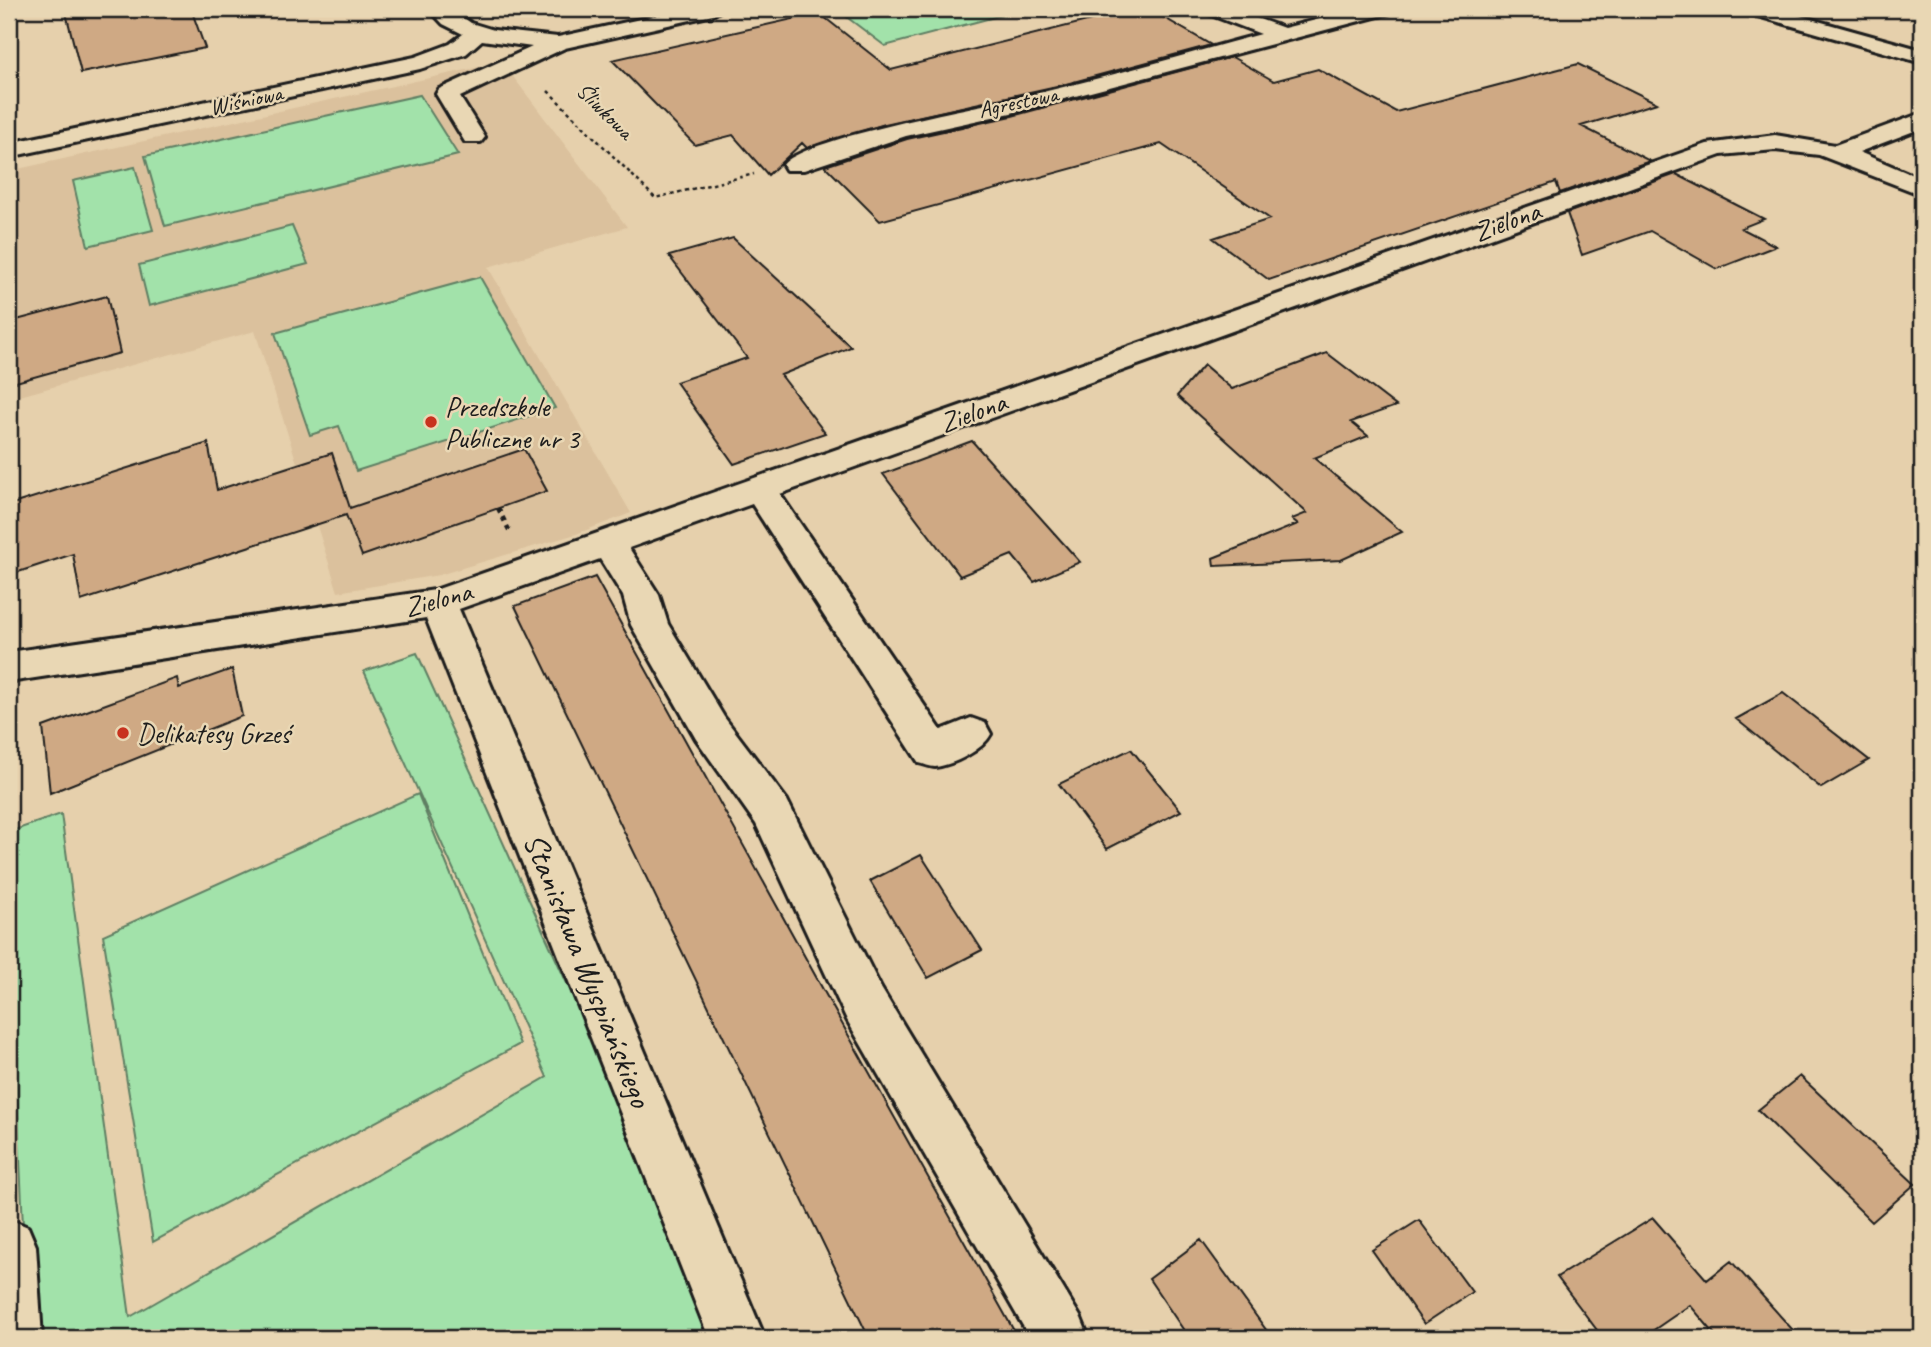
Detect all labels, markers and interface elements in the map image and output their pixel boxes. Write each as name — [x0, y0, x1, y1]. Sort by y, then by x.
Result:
street label: Śliwkowa — [570, 76, 641, 147]
street label: Wiśniowa — [207, 78, 287, 122]
street label: Agrestowa — [976, 79, 1063, 125]
street label: Zielona — [1469, 192, 1547, 249]
street label: Zielona — [935, 383, 1013, 440]
place label: Przedszkole Publiczne nr 3 — [445, 389, 582, 456]
marker: Przedszkole Publiczne nr 3 — [423, 414, 439, 430]
street label: Zielona — [400, 573, 477, 625]
place label: Delikatesy Grześ — [137, 716, 294, 751]
marker: Delikatesy Grześ — [115, 725, 131, 741]
street label: Stanisława Wyspiańskiego — [514, 827, 663, 1114]

